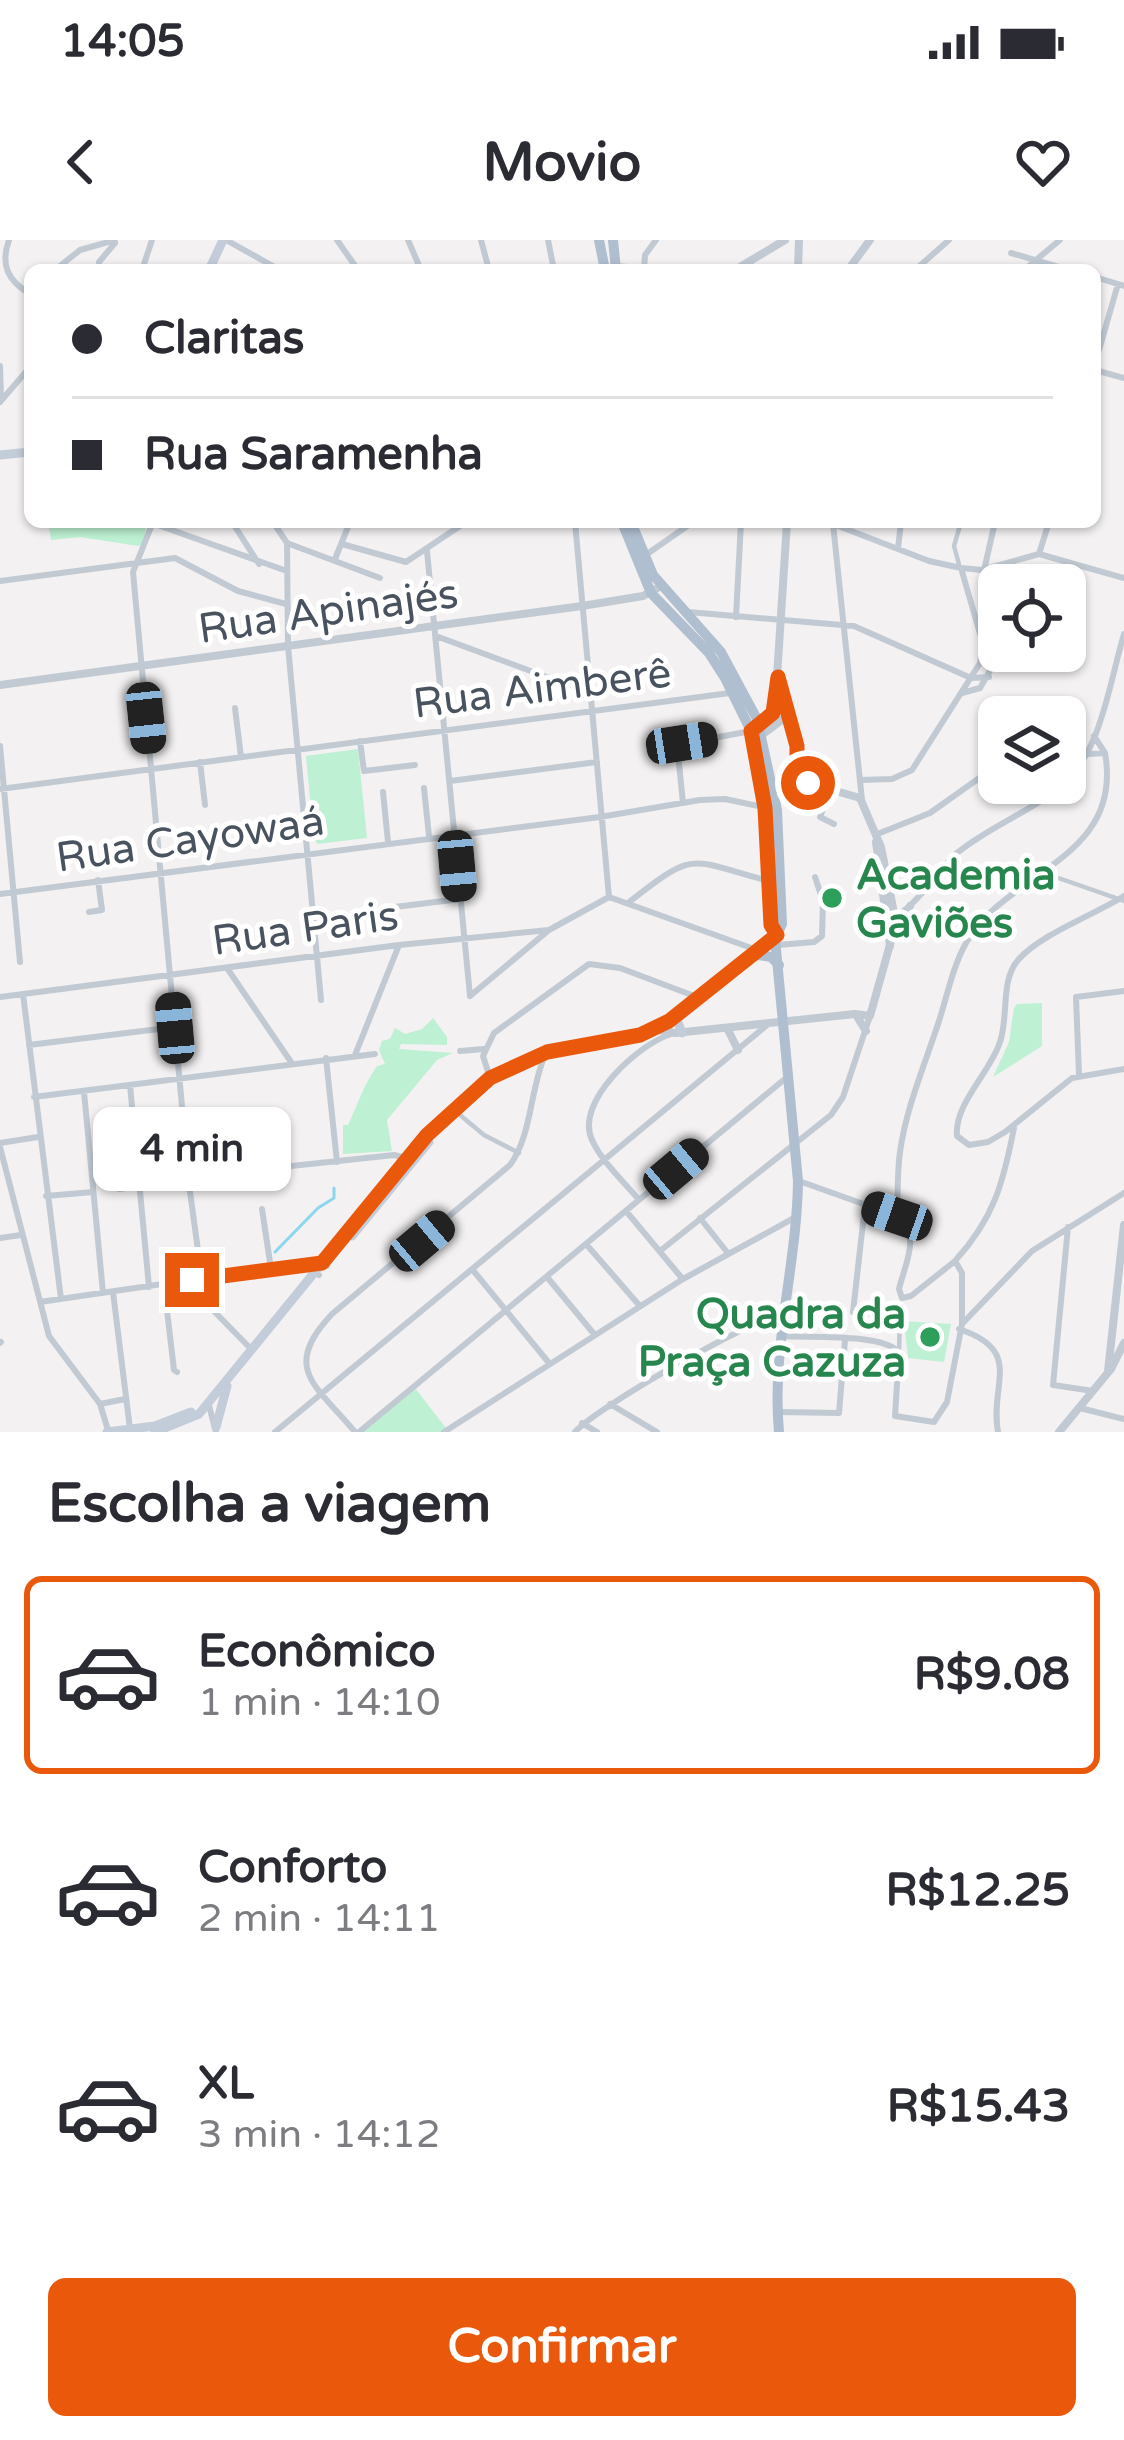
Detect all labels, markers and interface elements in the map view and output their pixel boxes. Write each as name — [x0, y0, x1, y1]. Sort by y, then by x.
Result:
text: 14:05 — [60, 15, 185, 69]
icon: back — [48, 129, 114, 195]
icon: heart — [1010, 129, 1076, 195]
text: Movio — [483, 130, 641, 195]
text: Claritas — [144, 312, 304, 366]
text: Rua Saramenha — [144, 428, 483, 482]
map controls — [978, 564, 1086, 804]
button: locate — [978, 564, 1086, 672]
street label: Rua Apinajés — [195, 568, 461, 655]
street label: Rua Aimberê — [410, 647, 674, 730]
car — [124, 680, 168, 756]
button: layers — [978, 696, 1086, 804]
car — [644, 720, 720, 766]
route start — [781, 756, 835, 810]
street label: Rua Cayowaá — [53, 795, 328, 884]
car — [436, 829, 478, 903]
place label: Academia Gaviões — [856, 850, 1056, 949]
marker: Academia Gaviões — [819, 885, 845, 911]
street label: Rua Paris — [209, 890, 402, 967]
car — [154, 991, 196, 1065]
callout: 4 min — [93, 1106, 291, 1190]
text: 4 min — [140, 1125, 244, 1172]
car — [637, 1132, 715, 1206]
car — [857, 1187, 937, 1245]
car — [383, 1204, 461, 1278]
route end — [165, 1253, 219, 1307]
place label: Quadra da Praça Cazuza — [638, 1289, 906, 1388]
marker: Quadra da Praça Cazuza — [917, 1324, 943, 1350]
text: Escolha a viagem — [48, 1471, 491, 1536]
icon: car — [54, 1621, 162, 1729]
text: Econômico — [198, 1625, 436, 1679]
text: R$9.08 — [914, 1648, 1070, 1702]
text: 1 min · 14:10 — [198, 1679, 440, 1726]
icon: car — [54, 1837, 162, 1945]
text: Conforto — [198, 1841, 387, 1895]
text: R$12.25 — [885, 1864, 1070, 1918]
text: 2 min · 14:11 — [198, 1895, 440, 1942]
icon: car — [54, 2053, 162, 2161]
text: XL — [198, 2057, 254, 2111]
text: R$15.43 — [887, 2080, 1070, 2134]
text: 3 min · 14:12 — [198, 2111, 440, 2158]
button: Confirmar — [48, 2278, 1076, 2416]

